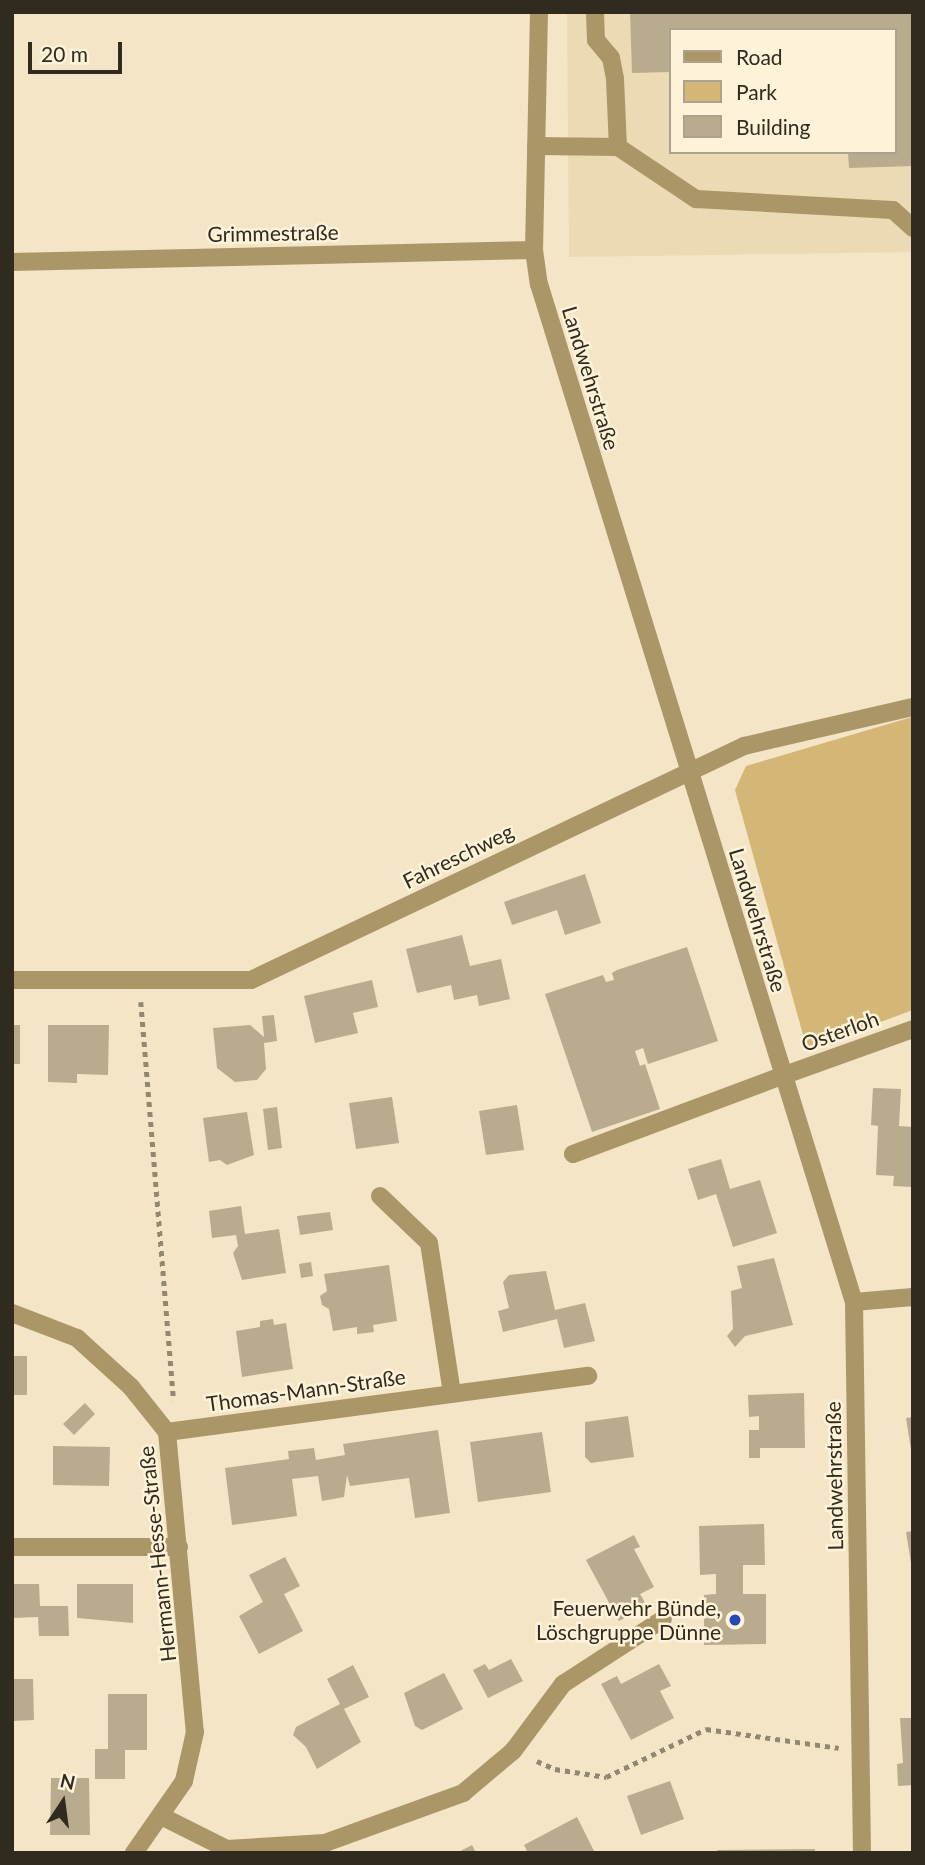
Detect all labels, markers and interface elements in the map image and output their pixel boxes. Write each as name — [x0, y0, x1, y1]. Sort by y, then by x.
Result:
scale bar — [32, 28, 126, 72]
legend — [670, 28, 897, 154]
text: 20 m — [41, 41, 88, 66]
text: Road — [736, 44, 783, 69]
text: Park — [736, 79, 777, 104]
text: Building — [736, 114, 811, 139]
street label: Grimmestraße — [207, 219, 339, 247]
street label: Landwehrstraße — [557, 303, 625, 453]
street label: Fahreschweg — [399, 818, 517, 894]
street label: Landwehrstraße — [724, 845, 792, 995]
street label: Osterloh — [798, 1005, 882, 1057]
street label: Thomas-Mann-Straße — [205, 1364, 407, 1416]
street label: Landwehrstraße — [820, 1401, 848, 1551]
street label: Hermann-Hesse-Straße — [133, 1445, 181, 1663]
place label: Feuerwehr Bünde, Löschgruppe Dünne — [536, 1595, 721, 1645]
marker: Feuerwehr Bünde, Löschgruppe Dünne — [727, 1612, 743, 1628]
north arrow — [28, 1767, 98, 1837]
text: N — [58, 1768, 78, 1794]

